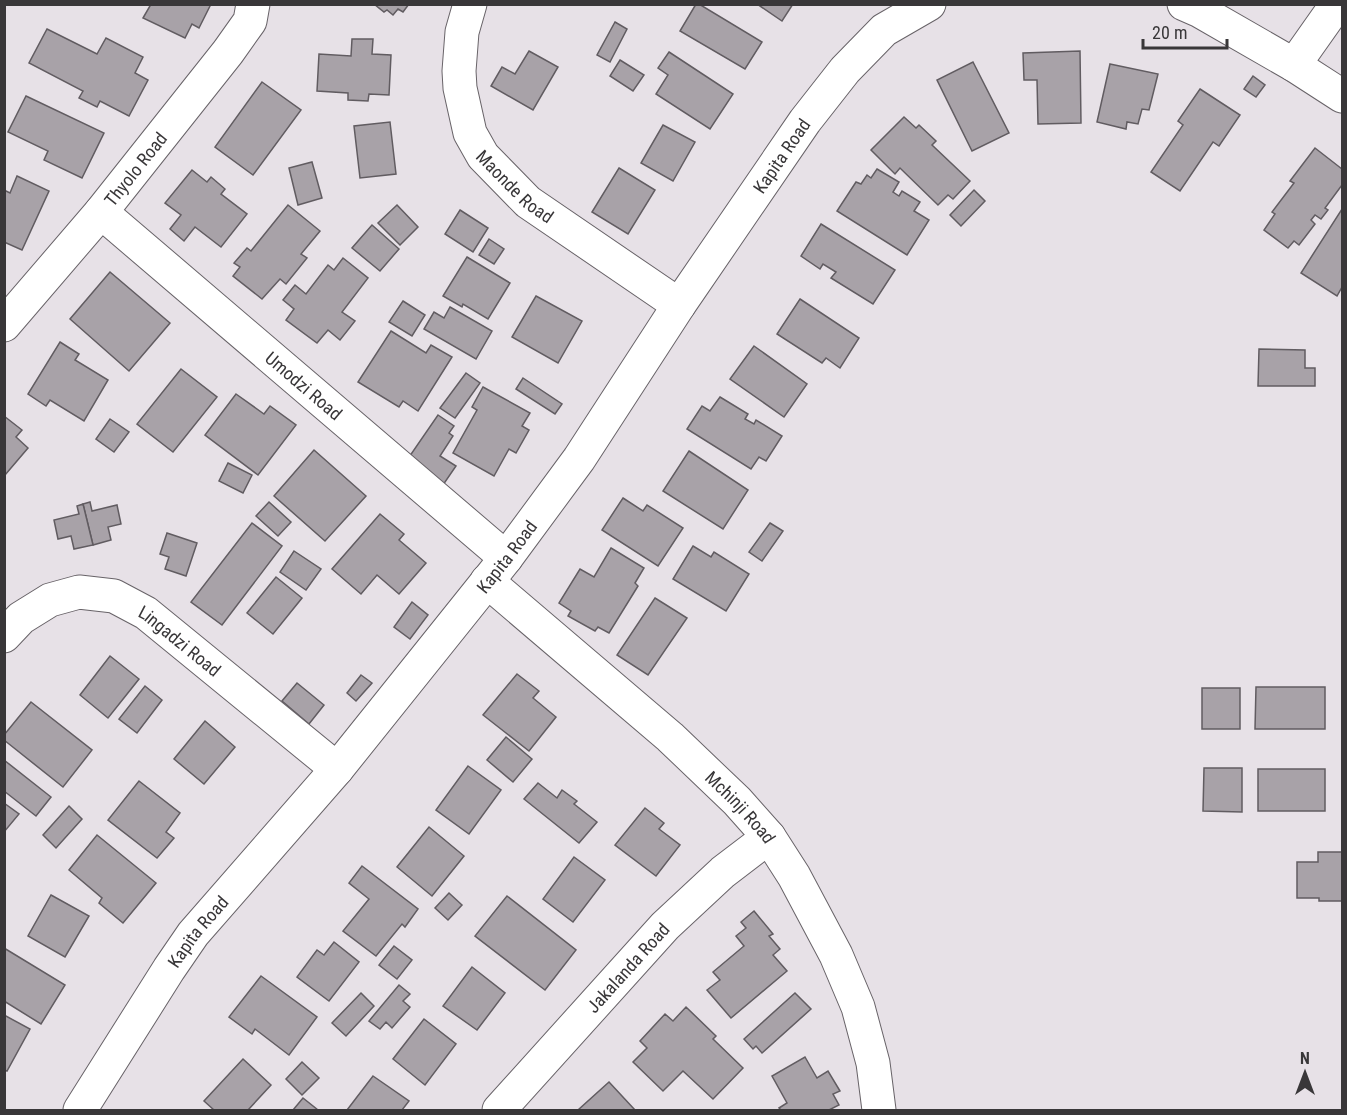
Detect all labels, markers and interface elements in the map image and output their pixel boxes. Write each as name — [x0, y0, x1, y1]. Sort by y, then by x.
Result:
scale bar — [1143, 12, 1227, 50]
text: 20 m — [1152, 22, 1187, 43]
street label: Kapita Road — [748, 114, 814, 197]
street label: Thyolo Road — [100, 128, 171, 210]
street label: Maonde Road — [472, 145, 558, 227]
street label: Umodzi Road — [261, 347, 347, 424]
street label: Kapita Road — [472, 516, 541, 597]
street label: Lingadzi Road — [135, 601, 225, 680]
street label: Mchinji Road — [701, 766, 780, 847]
street label: Kapita Road — [163, 891, 232, 971]
street label: Jakalanda Road — [582, 918, 673, 1017]
north arrow — [1275, 1043, 1335, 1103]
text: N — [1300, 1049, 1310, 1068]

